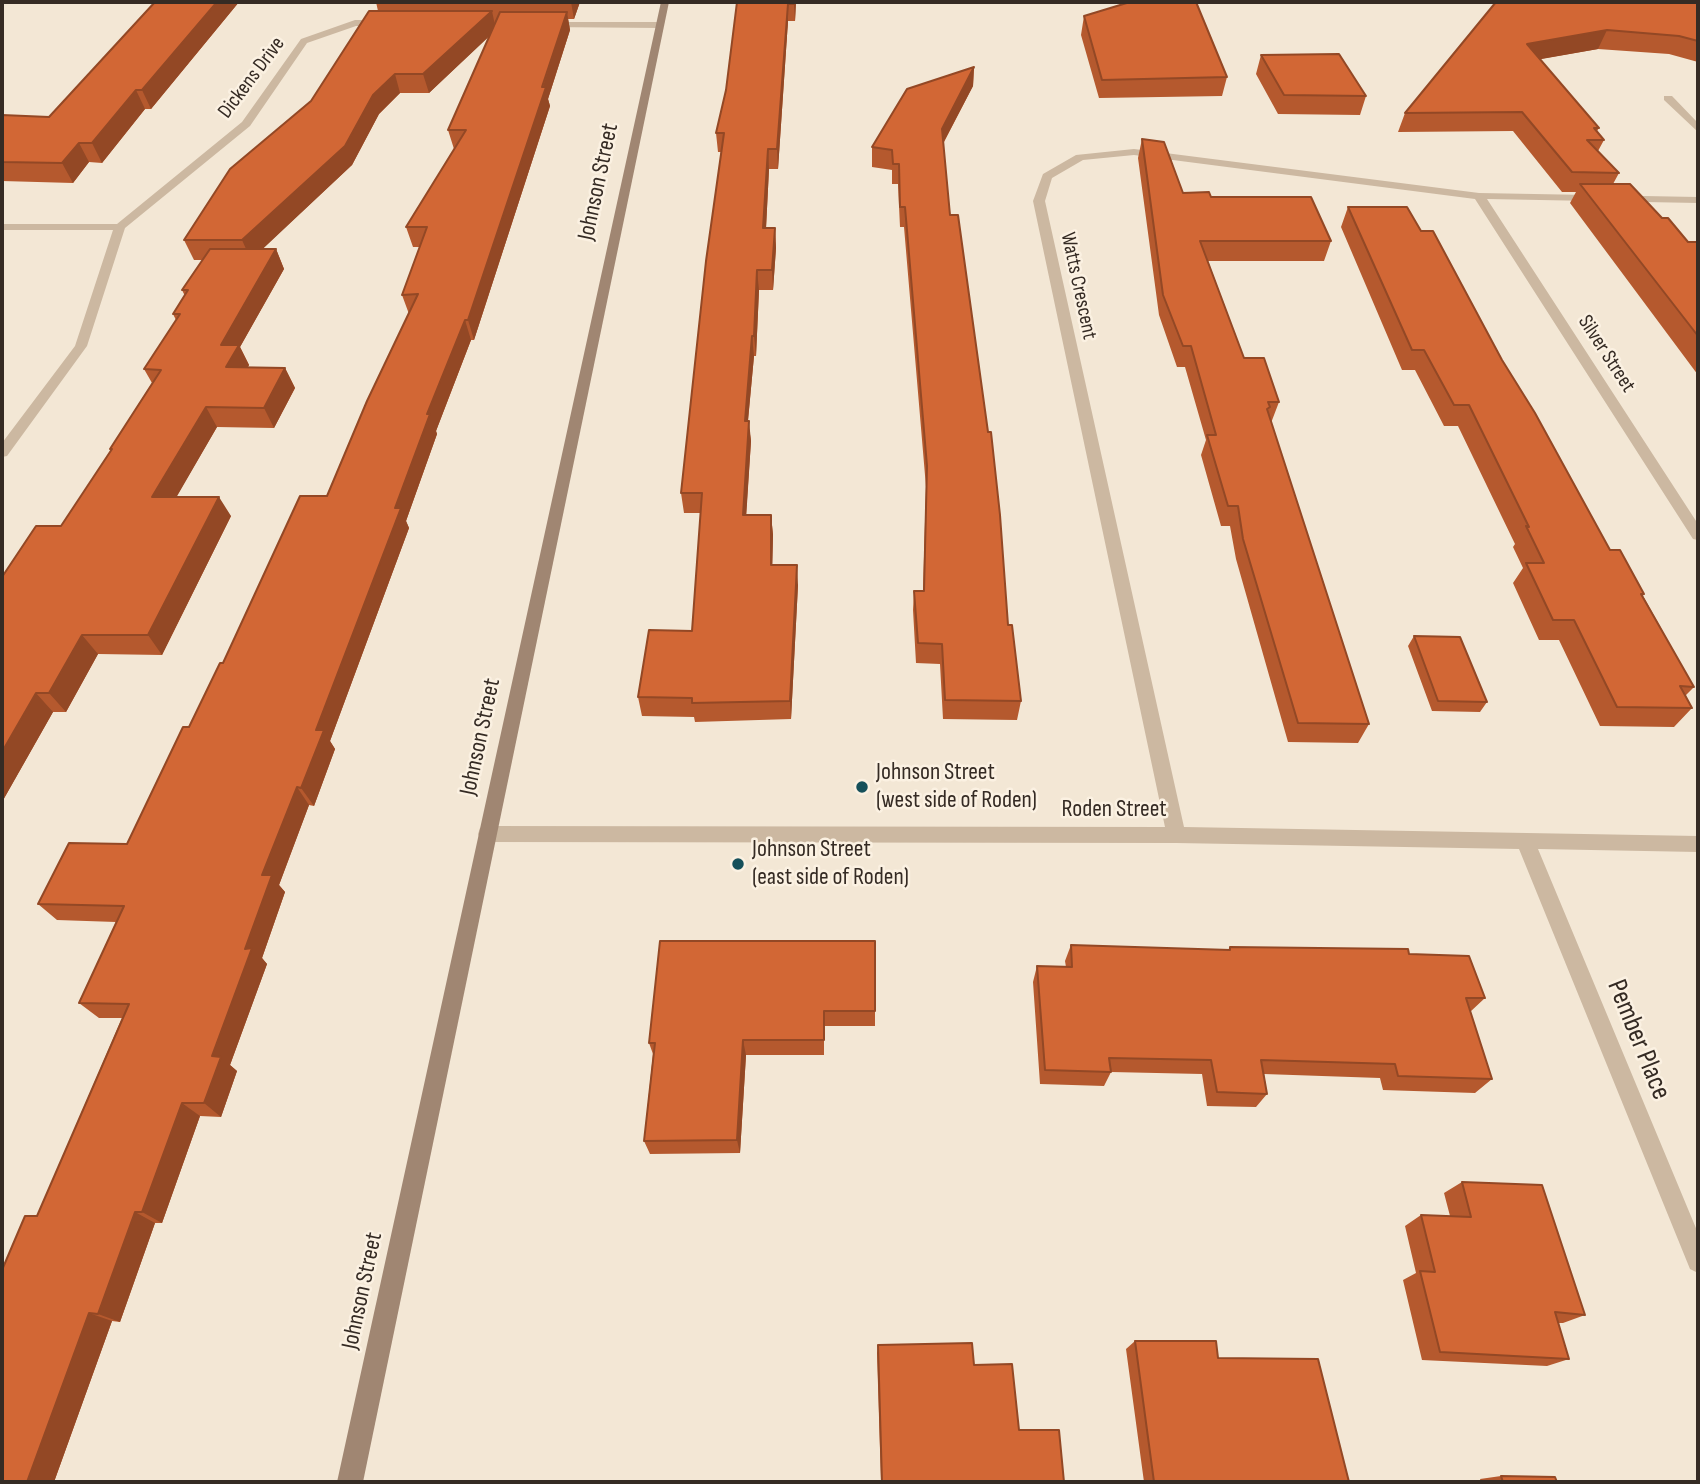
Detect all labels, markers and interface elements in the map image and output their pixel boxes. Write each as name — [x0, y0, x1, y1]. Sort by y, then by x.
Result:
street label: Dickens Drive — [213, 32, 291, 124]
street label: Johnson Street — [573, 121, 625, 243]
street label: Watts Crescent — [1054, 230, 1102, 342]
street label: Silver Street — [1572, 311, 1640, 397]
street label: Johnson Street — [455, 676, 507, 798]
place label: Johnson Street (west side of Roden) — [876, 759, 1037, 815]
marker: Johnson Street (west side of Roden) — [854, 779, 870, 795]
street label: Roden Street — [1061, 796, 1167, 824]
place label: Johnson Street (east side of Roden) — [752, 836, 909, 892]
marker: Johnson Street (east side of Roden) — [730, 856, 746, 872]
street label: Pember Place — [1599, 975, 1677, 1105]
street label: Johnson Street — [337, 1230, 389, 1352]

